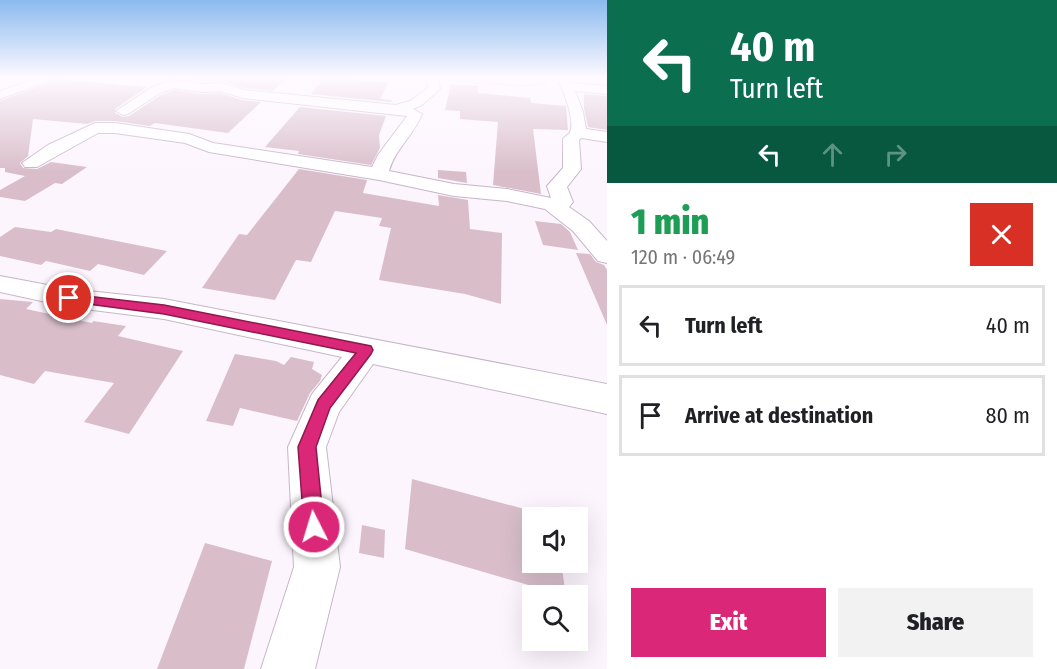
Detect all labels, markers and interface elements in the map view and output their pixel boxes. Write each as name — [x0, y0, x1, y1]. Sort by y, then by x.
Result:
text: 40 m — [730, 22, 815, 72]
icon: left — [631, 24, 709, 102]
text: Turn left — [730, 73, 823, 105]
icon: left — [753, 138, 786, 171]
icon: ahead — [816, 138, 849, 171]
icon: right — [879, 138, 912, 171]
text: 1 min — [631, 200, 709, 244]
button: close — [970, 203, 1033, 266]
text: 120 m · 06:49 — [631, 245, 735, 269]
pin — [43, 272, 94, 323]
icon: arrive — [52, 281, 85, 314]
icon: left — [634, 309, 667, 342]
text: Turn left — [685, 312, 763, 339]
text: 40 m — [986, 312, 1030, 339]
icon: arrive — [634, 399, 667, 432]
text: Arrive at destination — [685, 402, 873, 429]
text: 80 m — [985, 402, 1030, 429]
position arrow — [282, 495, 346, 559]
map controls — [522, 507, 588, 651]
button: sound — [522, 507, 588, 573]
button: search — [522, 585, 588, 651]
button: Exit — [631, 588, 826, 657]
button: Share — [838, 588, 1033, 657]

